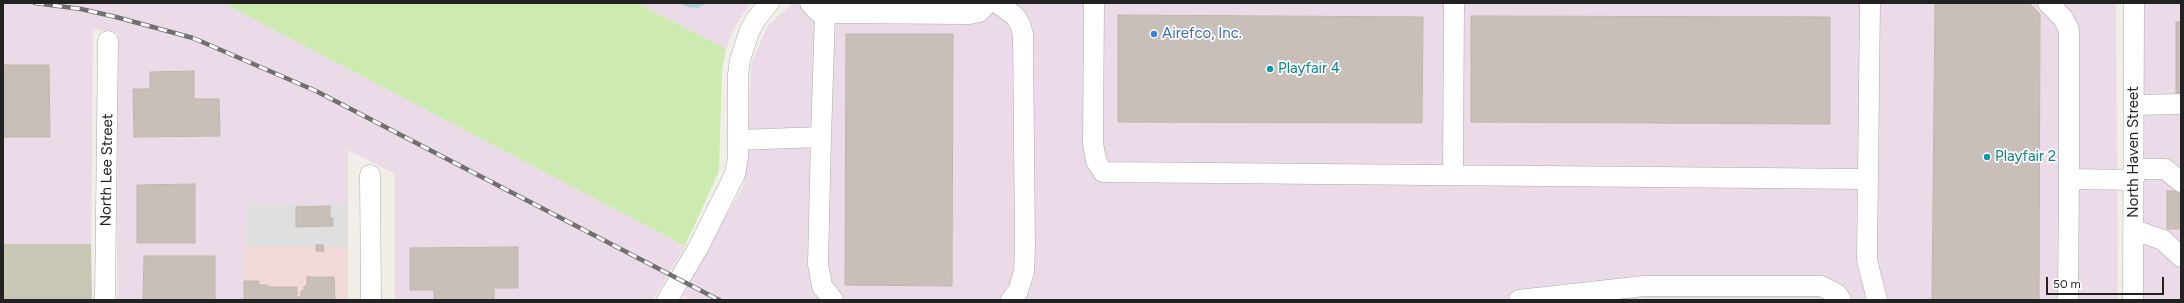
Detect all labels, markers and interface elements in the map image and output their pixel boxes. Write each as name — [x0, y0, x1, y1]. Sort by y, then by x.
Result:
place label: Airefco, Inc. — [1162, 25, 1242, 43]
marker: Airefco, Inc. — [1149, 29, 1159, 39]
place label: Playfair 4 — [1278, 60, 1340, 78]
marker: Playfair 4 — [1265, 64, 1275, 74]
street label: North Haven Street — [2125, 86, 2143, 218]
street label: North Lee Street — [97, 113, 117, 227]
place label: Playfair 2 — [1995, 148, 2056, 166]
marker: Playfair 2 — [1982, 152, 1992, 162]
scale bar — [2048, 269, 2166, 295]
text: 50 m — [2053, 277, 2081, 291]

